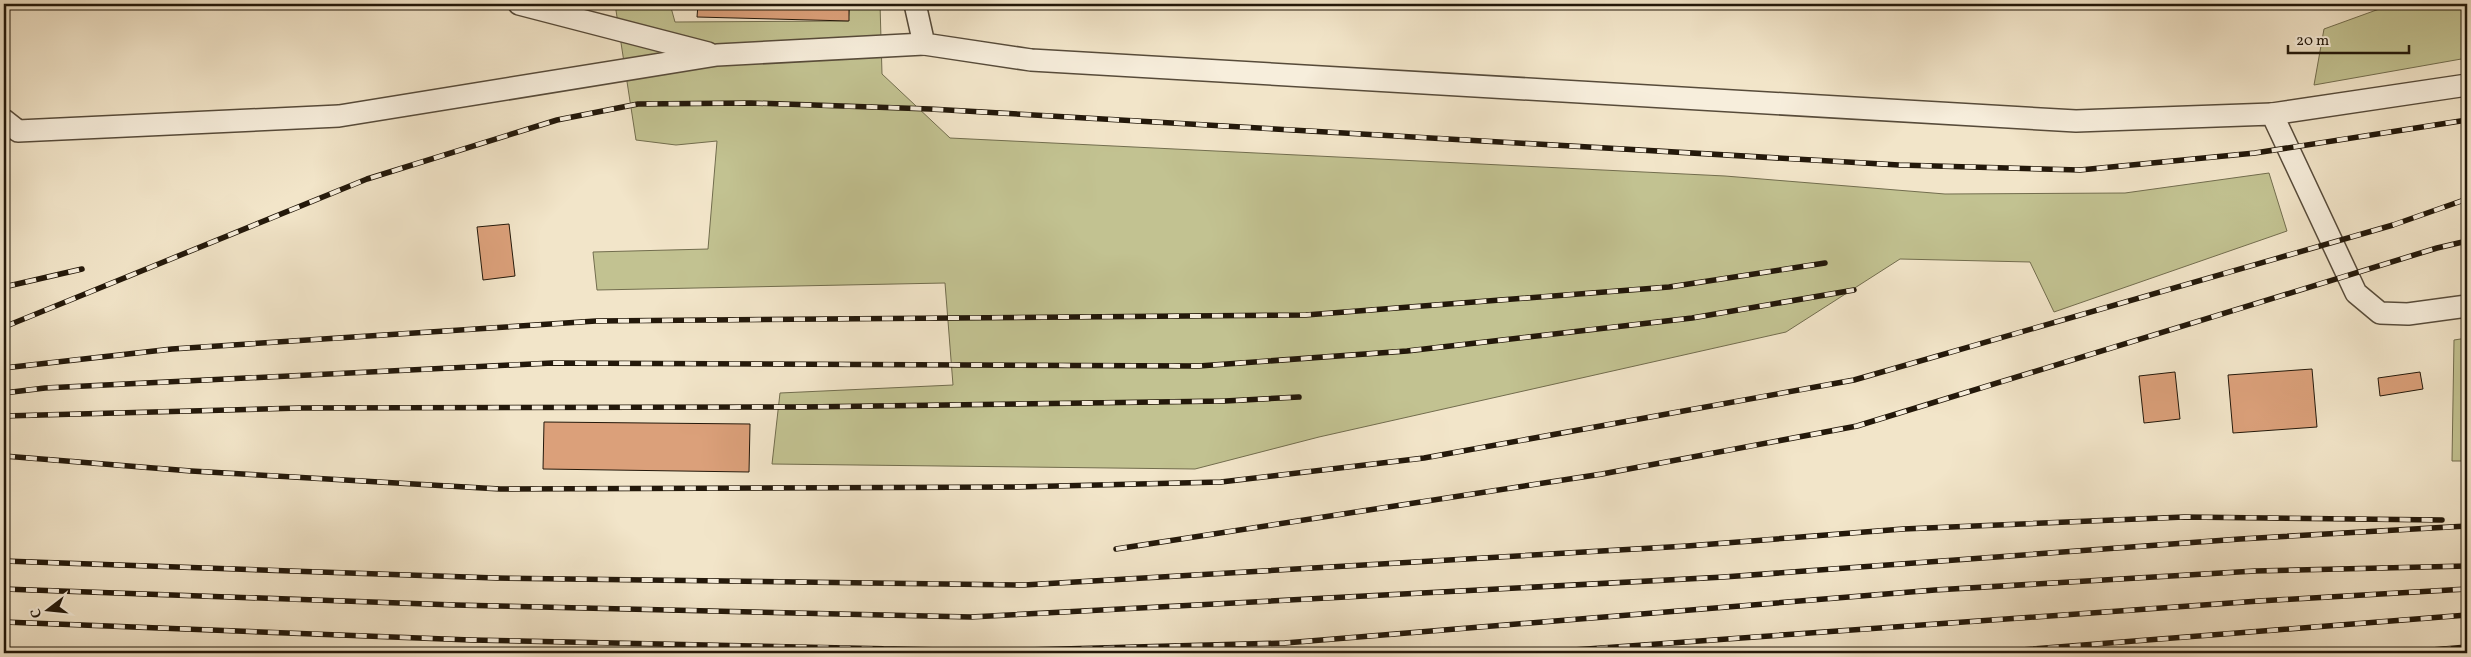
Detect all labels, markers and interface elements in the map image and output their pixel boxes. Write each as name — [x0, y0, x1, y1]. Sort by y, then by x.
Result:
scale bar — [2288, 22, 2410, 54]
text: 20 m — [2296, 31, 2329, 52]
north arrow — [22, 584, 72, 634]
text: С — [27, 606, 47, 620]

